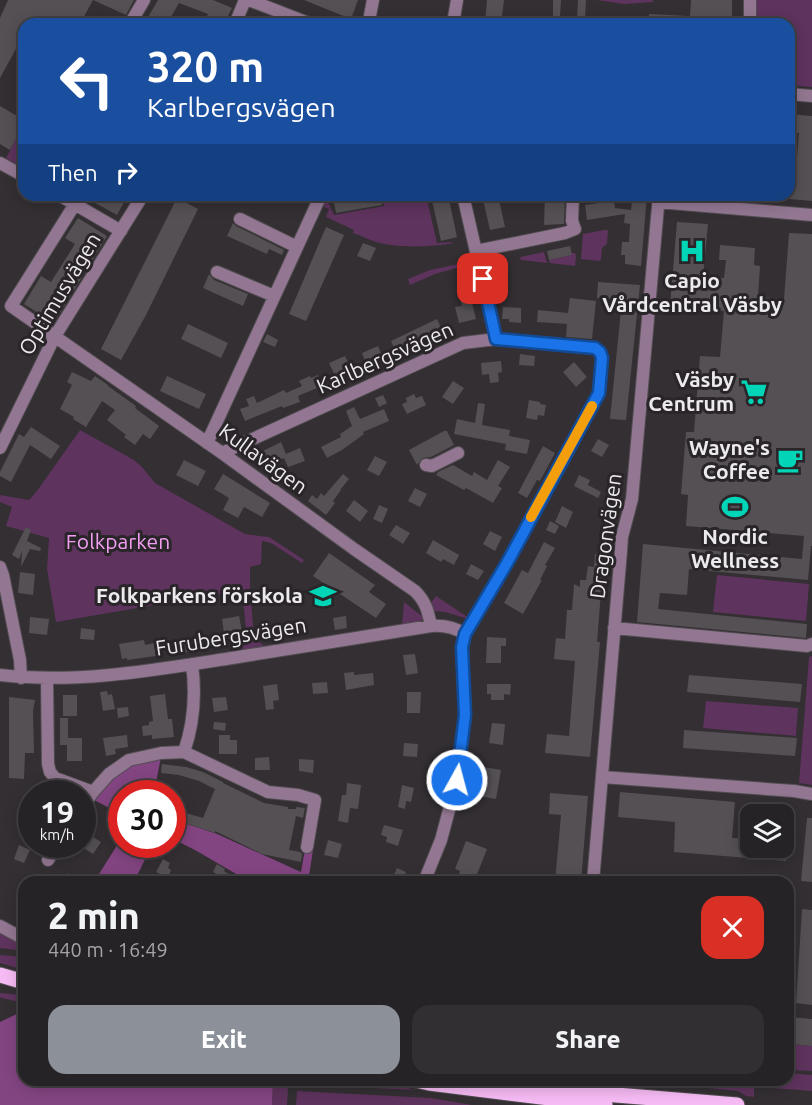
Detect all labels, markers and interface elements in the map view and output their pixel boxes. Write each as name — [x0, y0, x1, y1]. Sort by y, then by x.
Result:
icon: left — [48, 42, 126, 120]
text: 320 m — [147, 43, 264, 90]
text: Karlbergsvägen — [147, 92, 336, 122]
icon: right — [110, 156, 143, 189]
text: Then — [48, 160, 98, 185]
street label: Optimusvägen — [13, 228, 105, 359]
hospital icon: Capio Vårdcentral Väsby — [677, 236, 707, 266]
pin — [457, 253, 508, 304]
icon: arrive — [466, 262, 499, 295]
place label: Capio Vårdcentral Väsby — [602, 268, 782, 316]
street label: Karlbergsvägen — [313, 316, 456, 398]
place label: Väsby Centrum — [648, 367, 734, 415]
supermarket icon: Väsby Centrum — [739, 377, 769, 407]
street label: Kullavägen — [215, 418, 312, 498]
place label: Wayne's Coffee — [689, 435, 770, 483]
cafe icon: Wayne's Coffee — [775, 445, 805, 475]
street label: Dragonvägen — [584, 472, 626, 600]
sports icon: Nordic Wellness — [720, 492, 750, 522]
place label: Nordic Wellness — [691, 524, 779, 572]
park label: Folkparken — [66, 529, 170, 553]
school or university icon: Folkparkens förskola — [308, 581, 338, 611]
place label: Folkparkens förskola — [96, 583, 303, 607]
street label: Furubergsvägen — [154, 612, 308, 660]
position arrow — [425, 748, 489, 812]
speed limit sign: 30 — [108, 780, 186, 858]
text: 19 — [40, 795, 74, 829]
map controls — [740, 804, 794, 858]
button: layers — [740, 804, 794, 858]
text: km/h — [40, 826, 74, 843]
text: 2 min — [48, 895, 140, 936]
button: close — [701, 896, 764, 959]
text: 440 m · 16:49 — [48, 938, 168, 961]
button: Exit — [48, 1005, 400, 1074]
button: Share — [412, 1005, 764, 1074]

